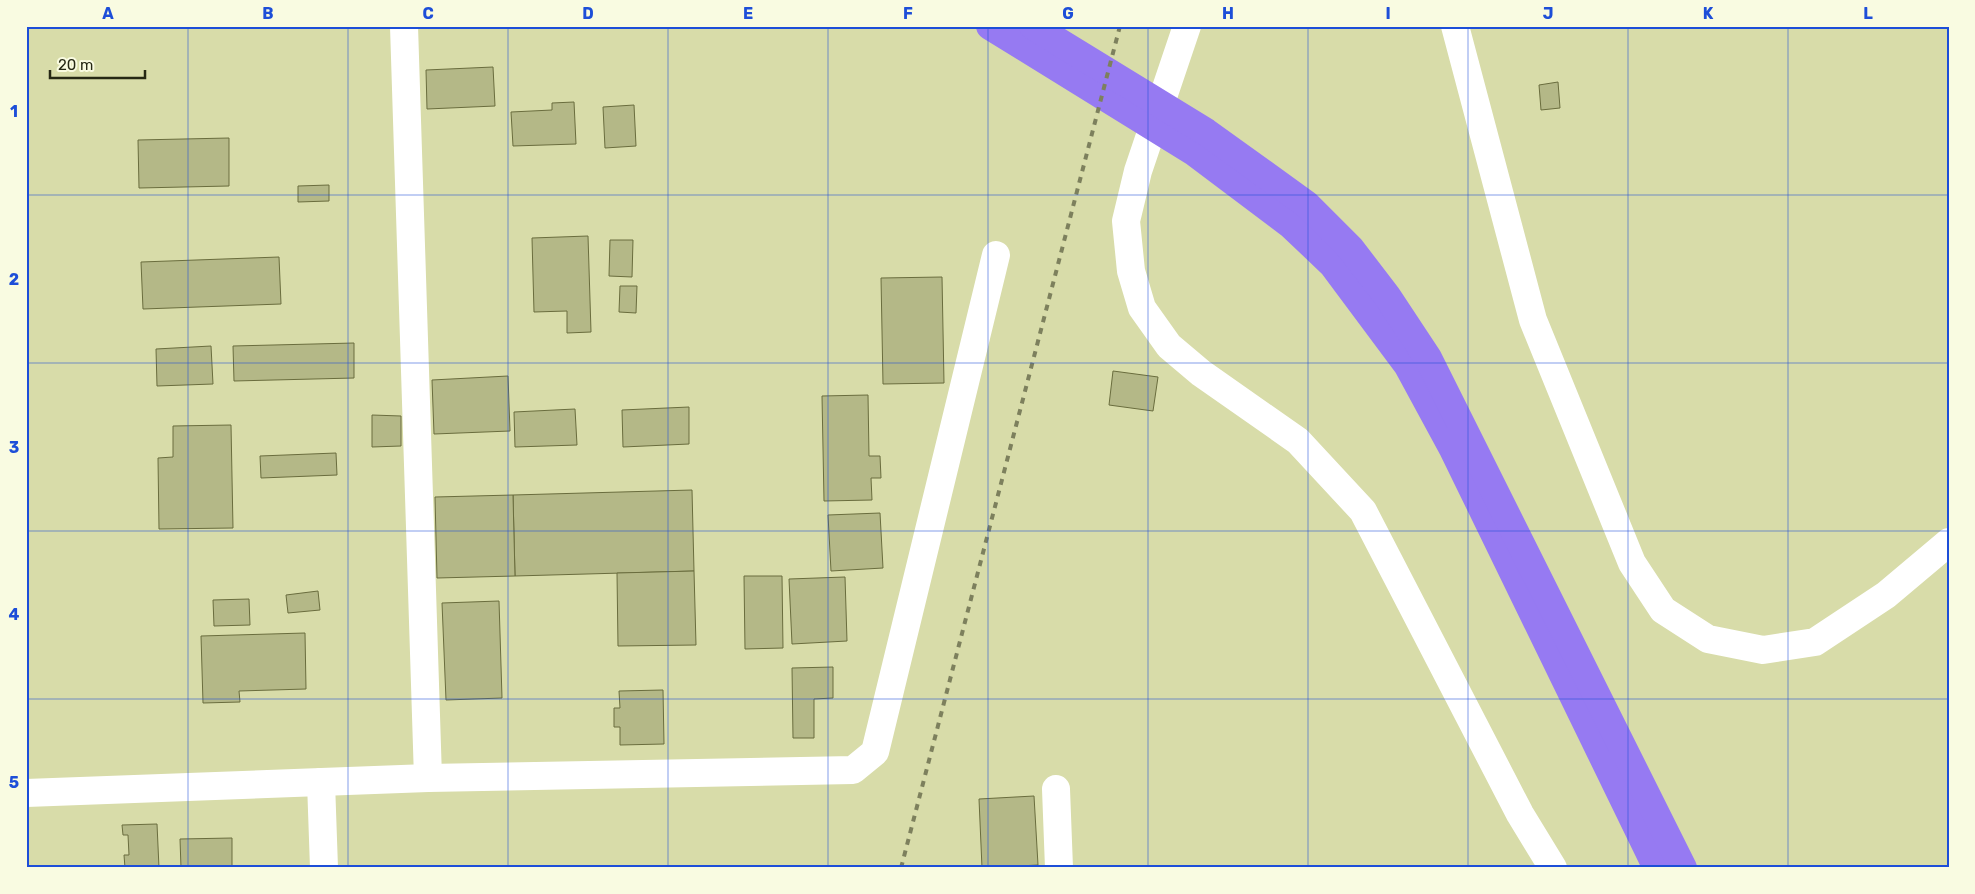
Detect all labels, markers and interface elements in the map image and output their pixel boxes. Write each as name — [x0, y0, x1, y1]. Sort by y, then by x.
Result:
text: A — [102, 4, 114, 23]
text: B — [262, 4, 274, 23]
text: C — [422, 4, 434, 23]
text: D — [582, 4, 594, 23]
text: E — [743, 4, 753, 23]
text: F — [903, 4, 913, 23]
text: G — [1062, 4, 1074, 23]
text: H — [1222, 4, 1234, 23]
text: I — [1385, 4, 1391, 23]
text: J — [1543, 4, 1553, 23]
text: K — [1703, 4, 1714, 23]
text: L — [1863, 4, 1873, 23]
scale bar — [50, 48, 145, 80]
text: 20 m — [58, 56, 93, 74]
text: 1 — [10, 102, 18, 121]
text: 2 — [9, 270, 19, 289]
text: 3 — [9, 438, 19, 457]
text: 4 — [9, 605, 20, 624]
text: 5 — [9, 773, 19, 792]

